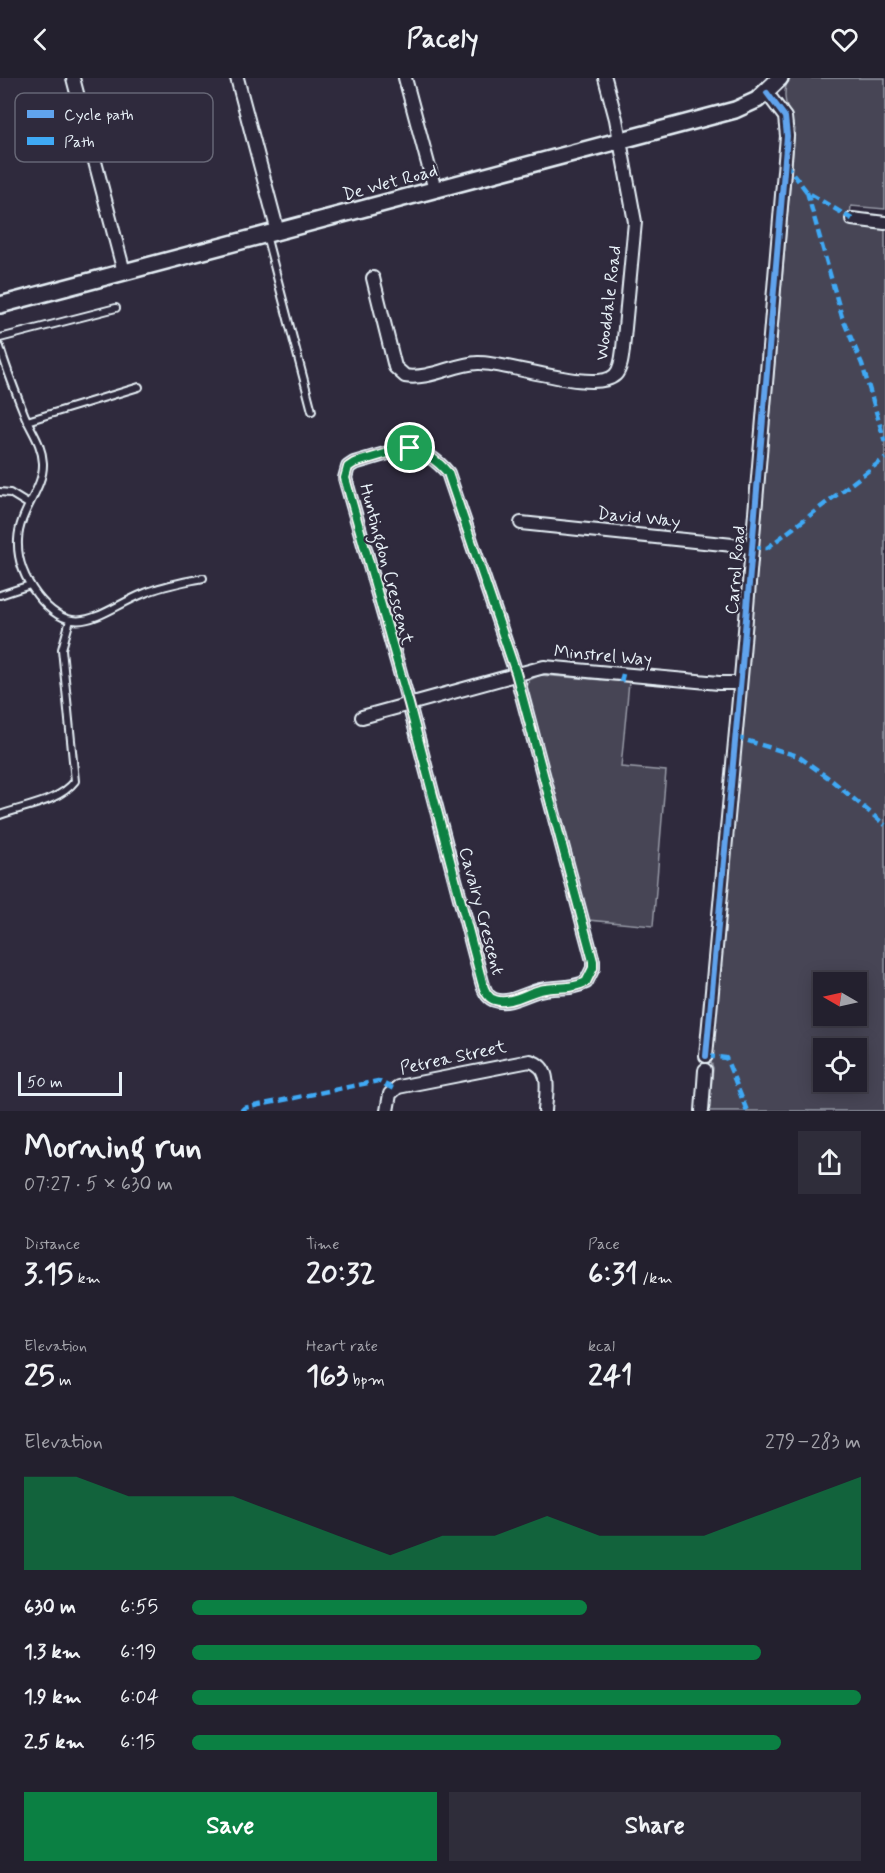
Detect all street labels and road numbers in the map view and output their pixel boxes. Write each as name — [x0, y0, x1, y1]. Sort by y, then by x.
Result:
street label: De Wet Road — [340, 159, 440, 207]
street label: Wooddale Road — [590, 244, 628, 362]
street label: Huntingdon Crescent — [351, 481, 419, 648]
street label: David Way — [596, 502, 682, 534]
street label: Carrol Road — [720, 525, 752, 616]
street label: Minstrel Way — [553, 640, 653, 672]
street label: Cavalry Crescent — [452, 845, 510, 978]
street label: Petrea Street — [398, 1035, 509, 1081]

